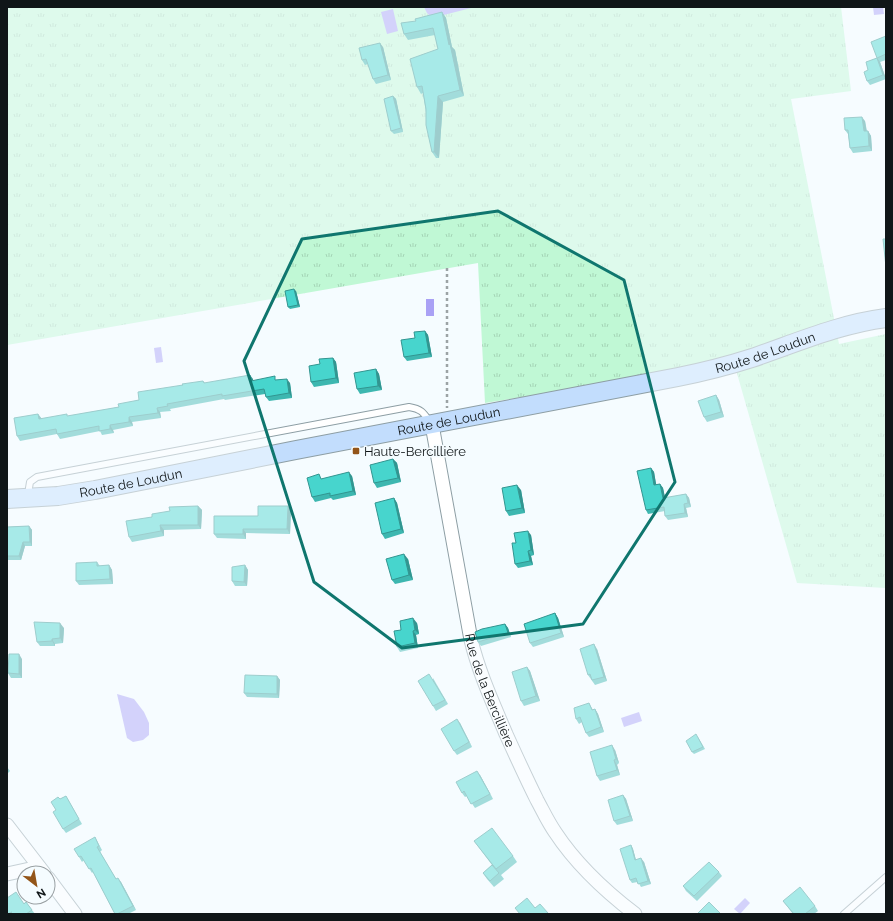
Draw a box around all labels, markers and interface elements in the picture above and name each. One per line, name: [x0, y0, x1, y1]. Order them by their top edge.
street label: Route de Loudun: [713, 329, 817, 376]
street label: Route de Loudun: [396, 404, 501, 438]
place label: Haute-Bercillière: [364, 444, 466, 459]
marker: Haute-Bercillière: [351, 446, 361, 456]
street label: Route de Loudun: [78, 465, 183, 500]
street label: Rue de la Bercillière: [462, 632, 518, 749]
north arrow: [16, 865, 56, 905]
text: N: [34, 885, 48, 901]

